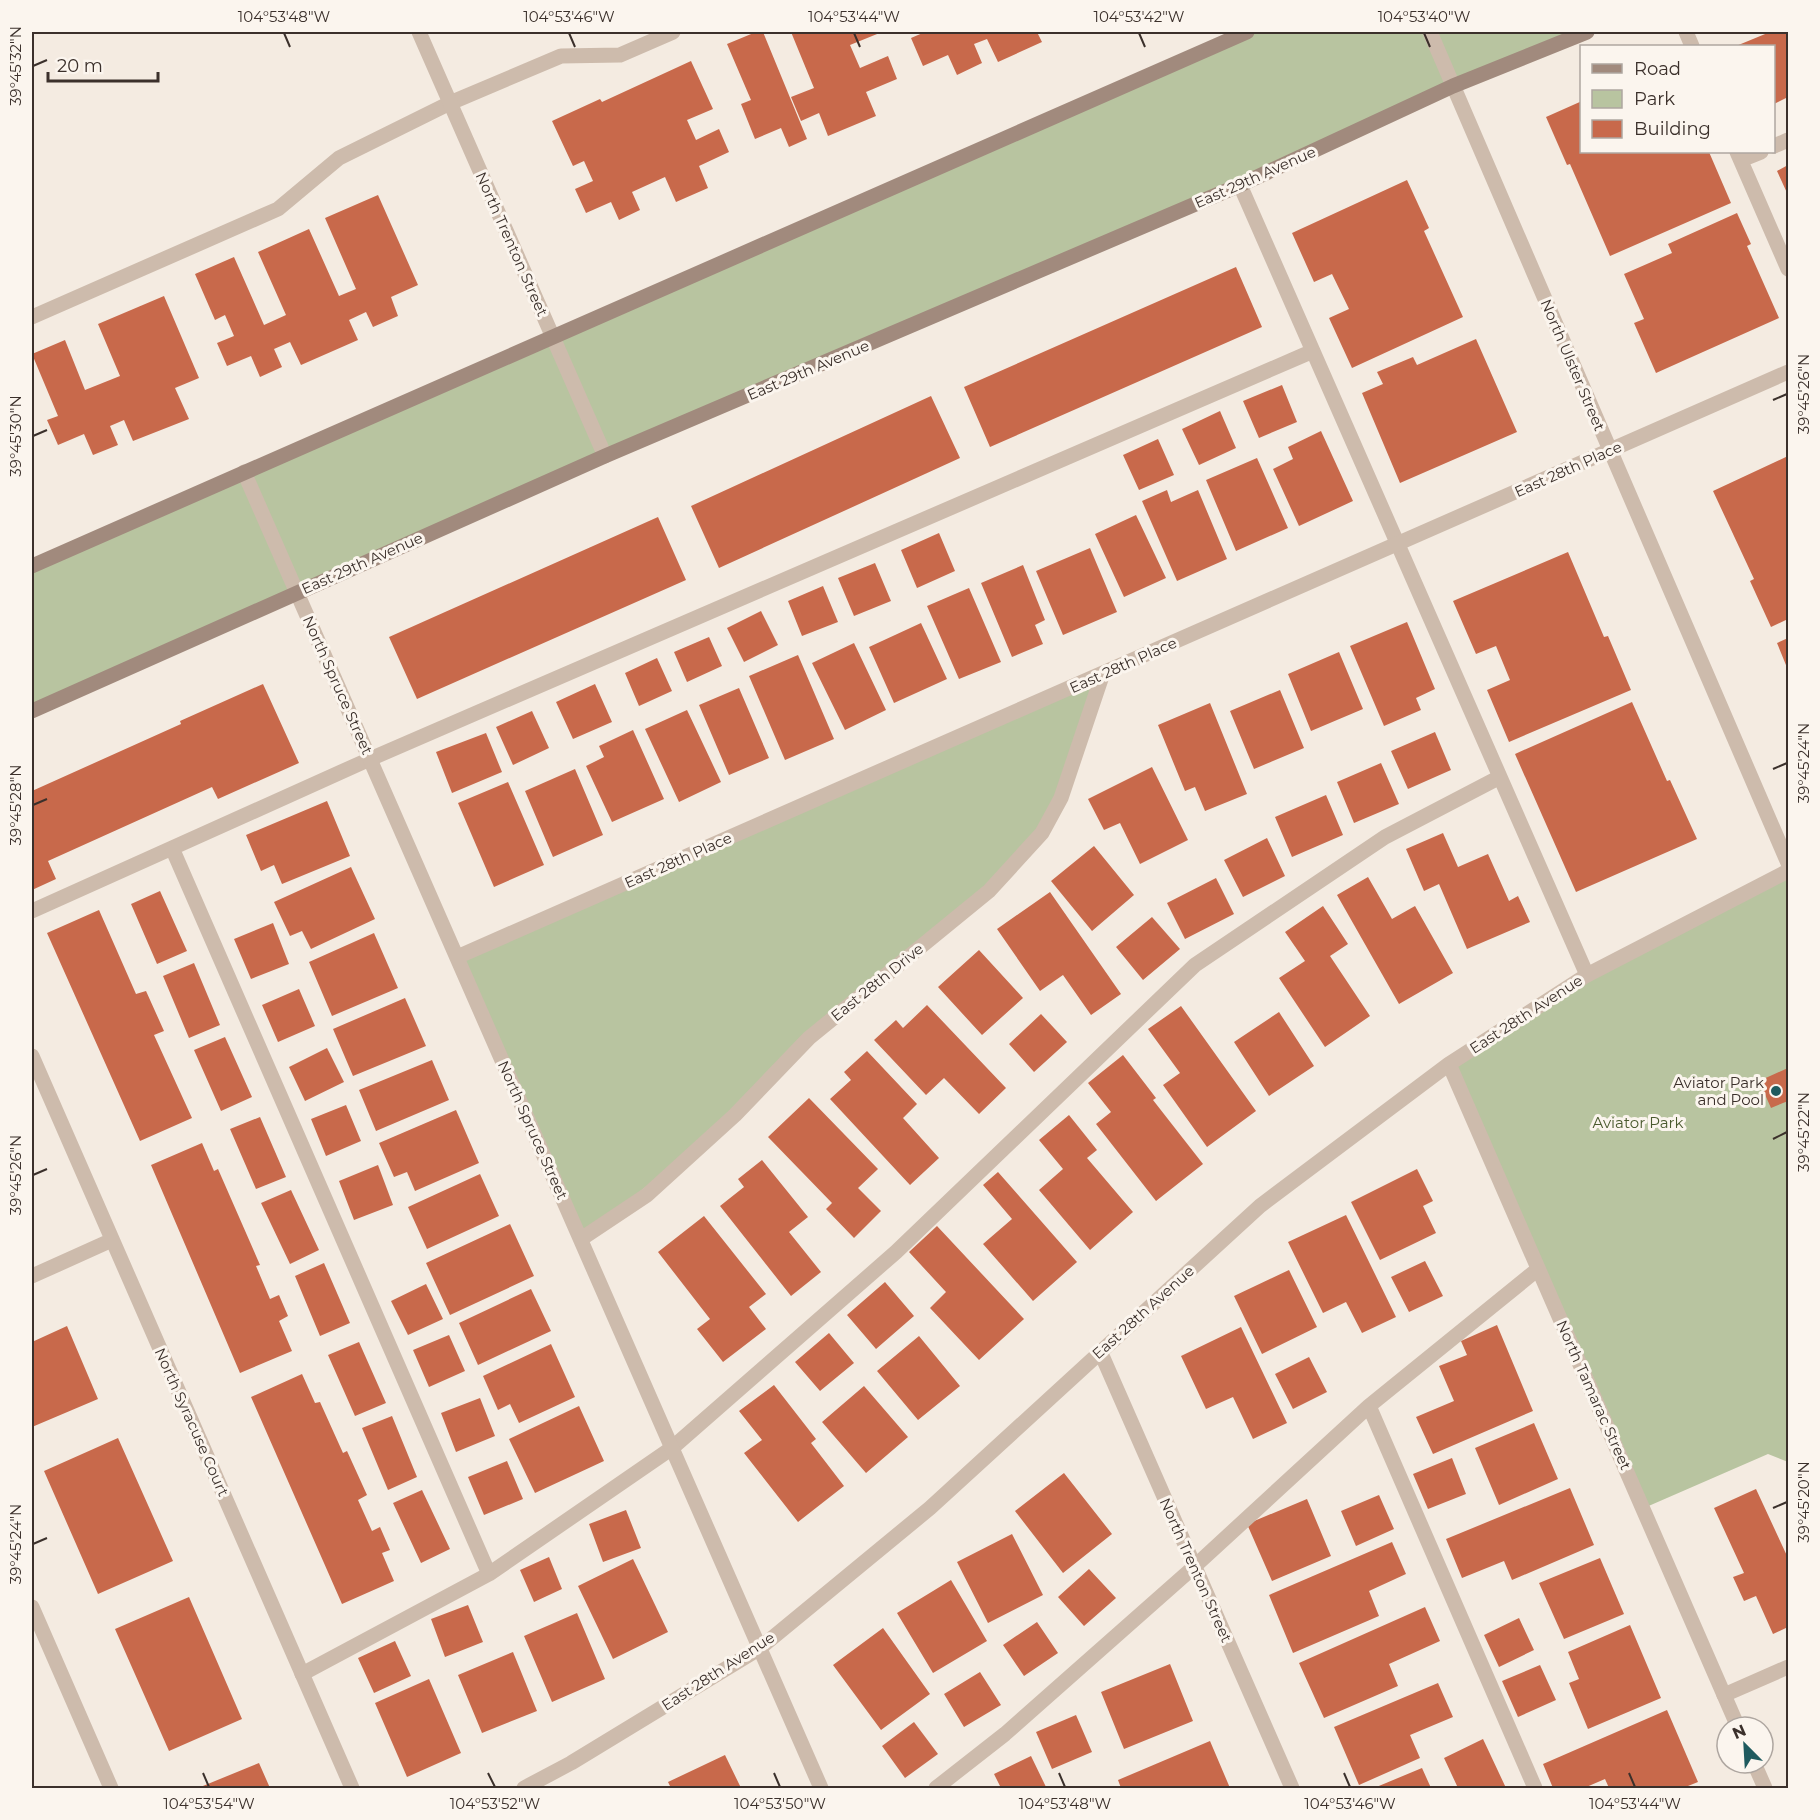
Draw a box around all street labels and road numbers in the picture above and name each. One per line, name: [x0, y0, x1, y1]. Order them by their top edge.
street label: East 29th Avenue: [1191, 142, 1319, 212]
street label: North Trenton Street: [472, 169, 552, 319]
street label: North Ulster Street: [1537, 296, 1609, 434]
street label: East 29th Avenue: [744, 336, 872, 404]
street label: East 28th Place: [1511, 437, 1625, 501]
street label: East 29th Avenue: [298, 528, 426, 598]
street label: North Spruce Street: [299, 613, 377, 757]
street label: East 28th Place: [1066, 633, 1180, 697]
street label: East 28th Place: [621, 828, 735, 892]
street label: East 28th Drive: [827, 939, 927, 1025]
street label: East 28th Avenue: [1466, 970, 1586, 1058]
street label: North Spruce Street: [494, 1058, 572, 1202]
street label: East 28th Avenue: [1088, 1261, 1198, 1363]
street label: North Tamarac Street: [1552, 1317, 1636, 1473]
street label: North Syracuse Court: [151, 1345, 233, 1499]
street label: North Trenton Street: [1156, 1495, 1236, 1645]
street label: East 28th Avenue: [658, 1627, 778, 1715]

